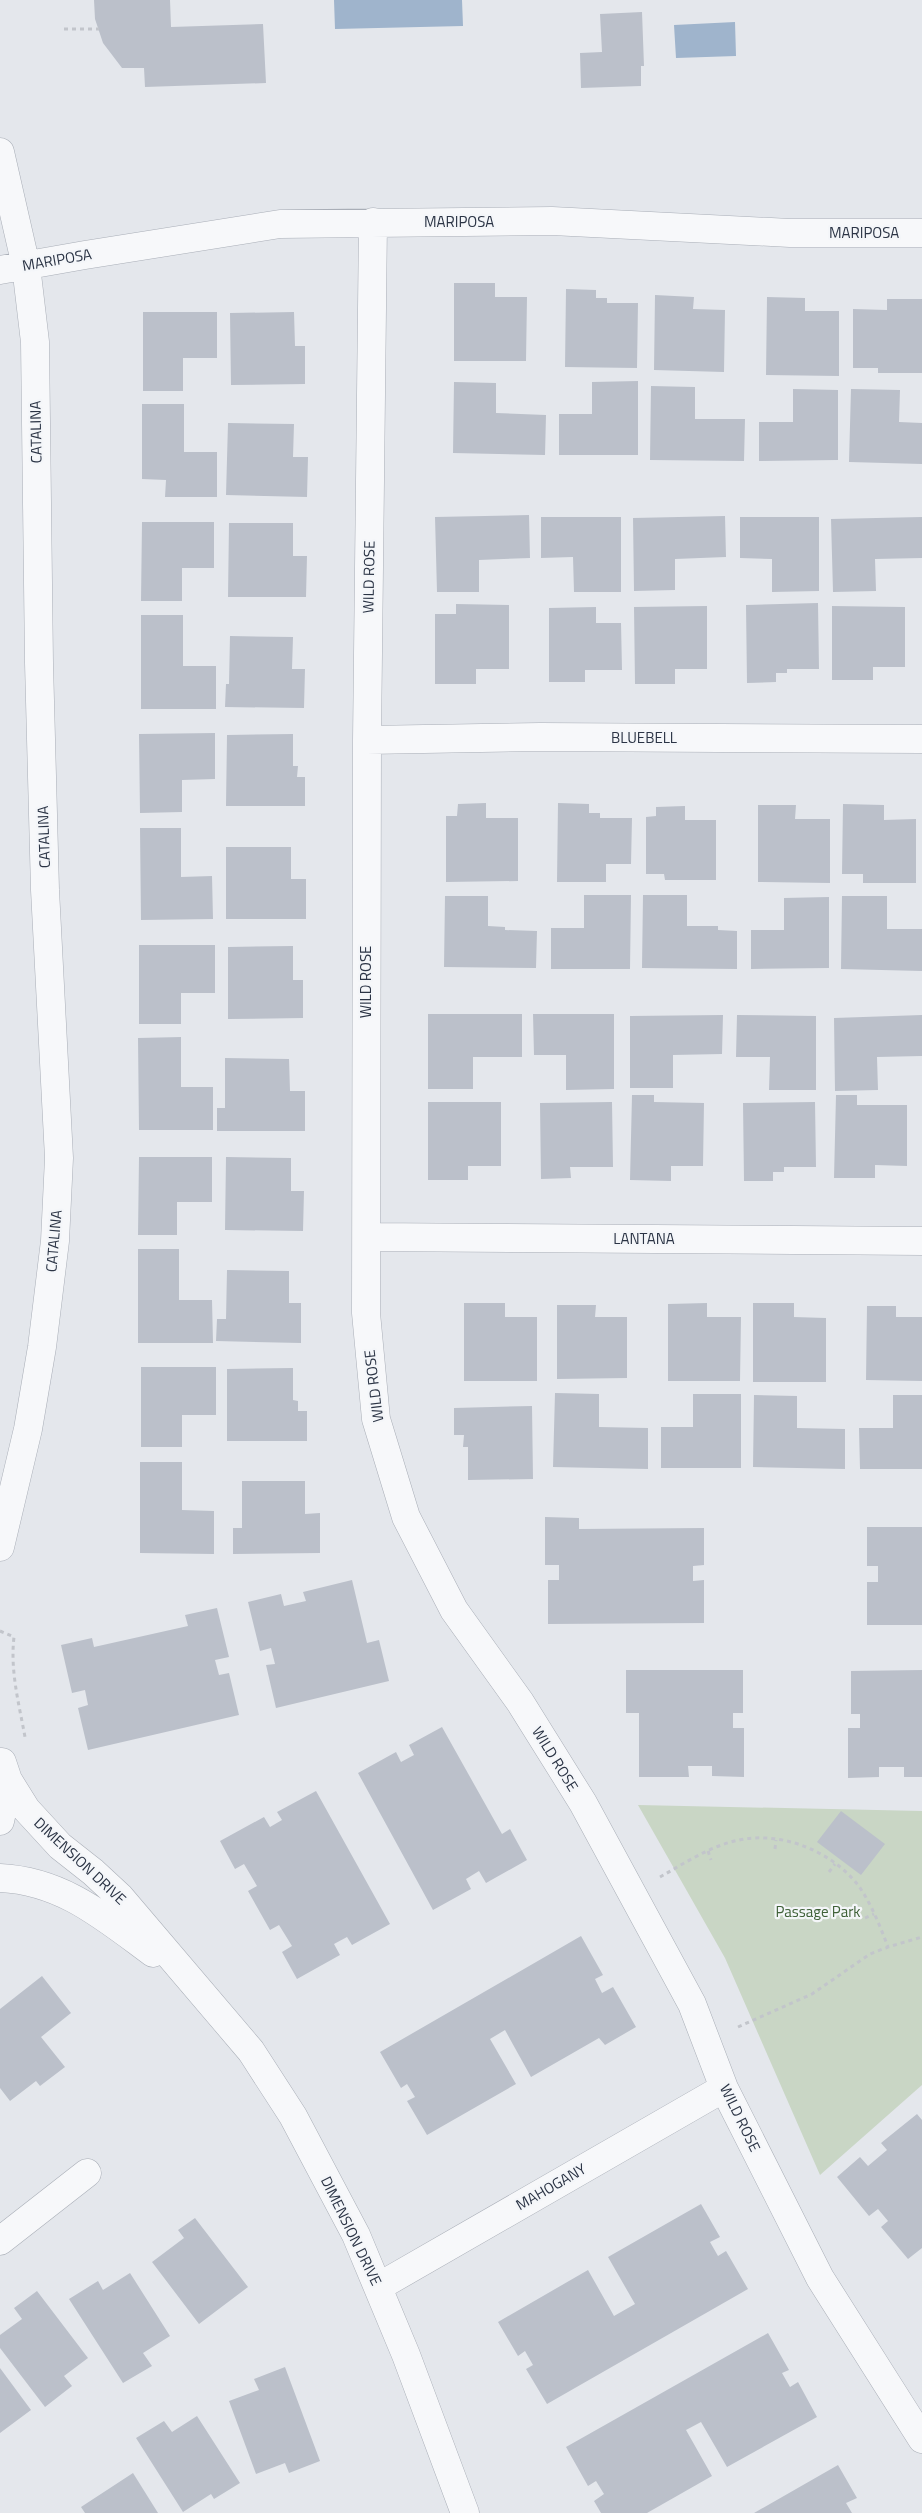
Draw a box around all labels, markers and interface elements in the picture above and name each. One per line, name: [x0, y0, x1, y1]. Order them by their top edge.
street label: MARIPOSA: [424, 210, 494, 233]
street label: MARIPOSA: [829, 221, 899, 244]
street label: MARIPOSA: [20, 242, 94, 277]
street label: CATALINA: [23, 401, 48, 463]
street label: WILD ROSE: [356, 540, 381, 614]
street label: BLUEBELL: [611, 726, 677, 749]
street label: CATALINA: [31, 805, 56, 869]
street label: WILD ROSE: [354, 946, 377, 1018]
street label: CATALINA: [39, 1209, 68, 1273]
street label: LANTANA: [613, 1227, 675, 1250]
street label: WILD ROSE: [358, 1349, 389, 1424]
street label: WILD ROSE: [526, 1722, 584, 1796]
street label: DIMENSION DRIVE: [29, 1812, 132, 1910]
park label: Passage Park: [775, 1900, 861, 1923]
street label: WILD ROSE: [714, 2080, 767, 2156]
street label: MAHOGANY: [511, 2157, 590, 2216]
street label: DIMENSION DRIVE: [315, 2172, 388, 2289]

